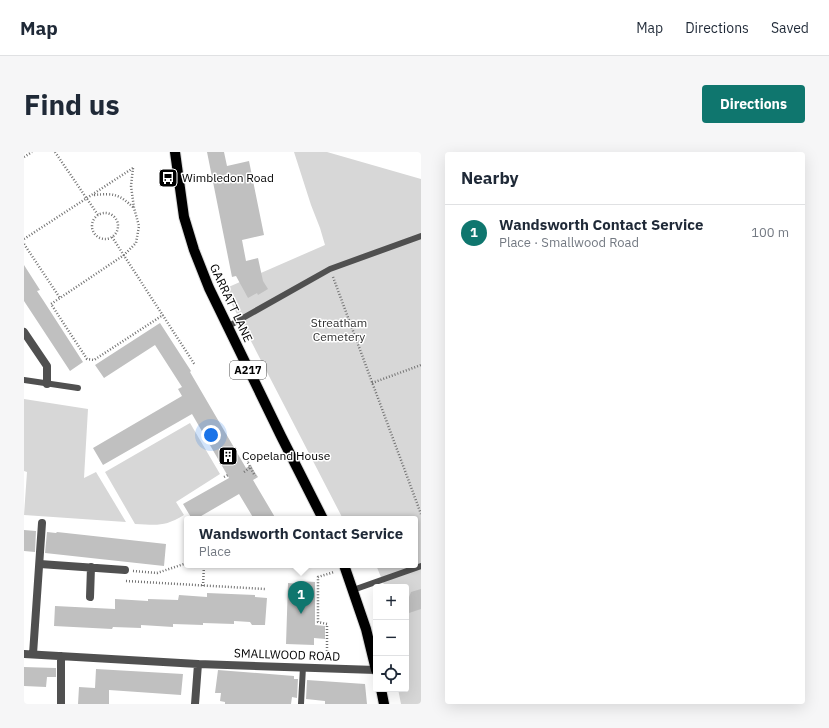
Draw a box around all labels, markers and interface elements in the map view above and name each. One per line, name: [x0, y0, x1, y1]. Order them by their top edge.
text: Map: [20, 16, 58, 40]
text: Map: [636, 19, 663, 37]
text: Directions: [685, 19, 749, 37]
text: Saved: [771, 19, 809, 37]
button: Directions: [702, 85, 805, 123]
text: Find us: [24, 86, 120, 123]
bus stop icon: Wimbledon Road: [157, 167, 179, 189]
text: Nearby: [461, 167, 519, 189]
place label: Wimbledon Road: [182, 170, 274, 185]
text: Wandsworth Contact Service: [499, 215, 703, 234]
text: 1: [470, 224, 478, 241]
text: 100 m: [751, 224, 789, 241]
text: Place · Smallwood Road: [499, 234, 639, 251]
street label: GARRATT LANE: [207, 261, 256, 344]
park label: Streatham Cemetery: [311, 315, 367, 344]
road number: A217: [230, 361, 266, 379]
your location: [201, 425, 221, 445]
building icon: Copeland House: [217, 445, 239, 467]
place label: Copeland House: [242, 448, 331, 463]
popup: [184, 516, 418, 568]
text: Wandsworth Contact Service: [199, 524, 403, 543]
text: Place: [199, 543, 231, 560]
pin: 1: [288, 581, 314, 614]
map controls: [373, 584, 409, 692]
button: +: [373, 584, 409, 620]
button: −: [373, 620, 409, 656]
street label: SMALLWOOD ROAD: [234, 645, 340, 664]
button: locate: [373, 656, 409, 692]

